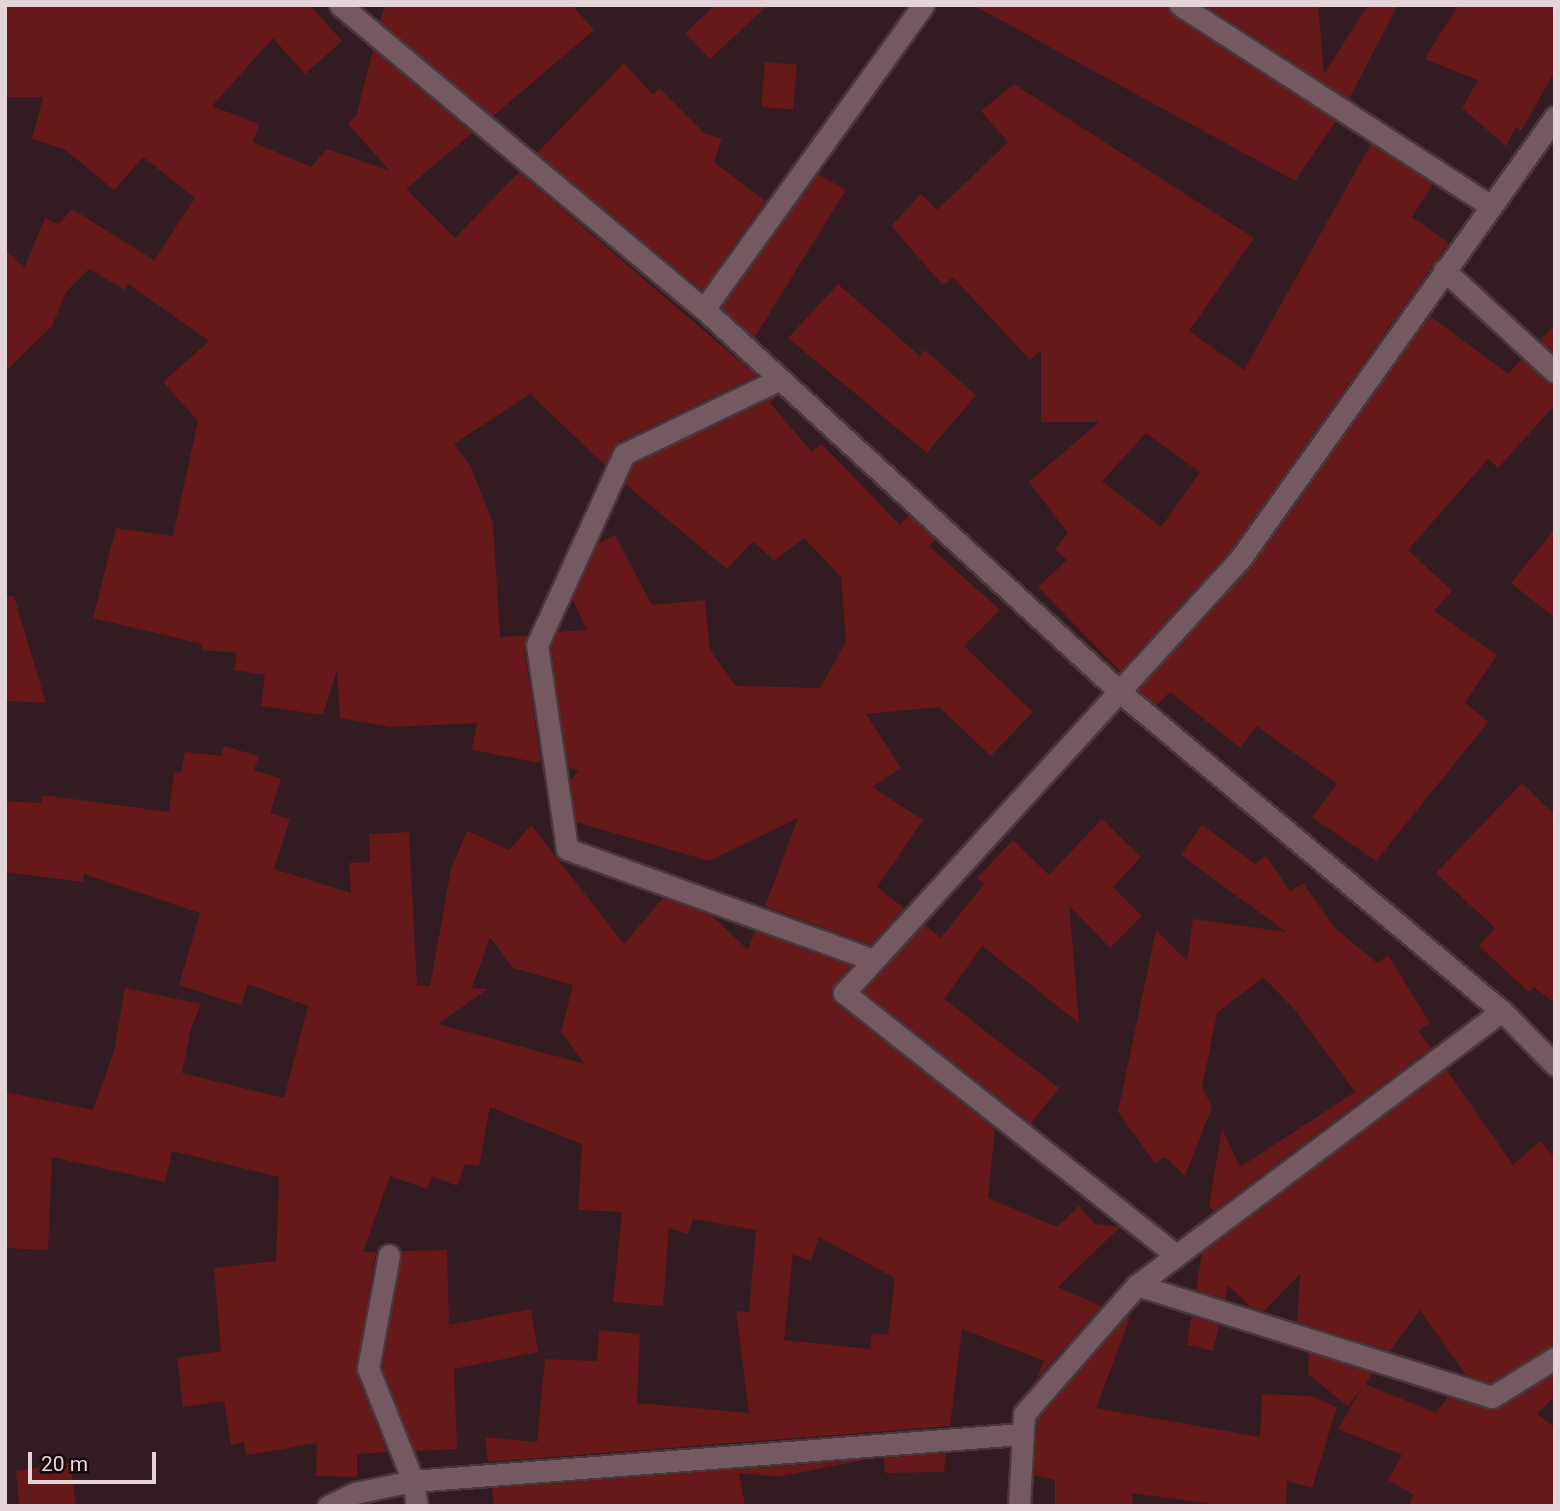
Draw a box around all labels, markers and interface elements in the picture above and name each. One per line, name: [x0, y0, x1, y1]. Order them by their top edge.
scale bar: [32, 1438, 159, 1482]
text: 20 m: [41, 1452, 88, 1476]

